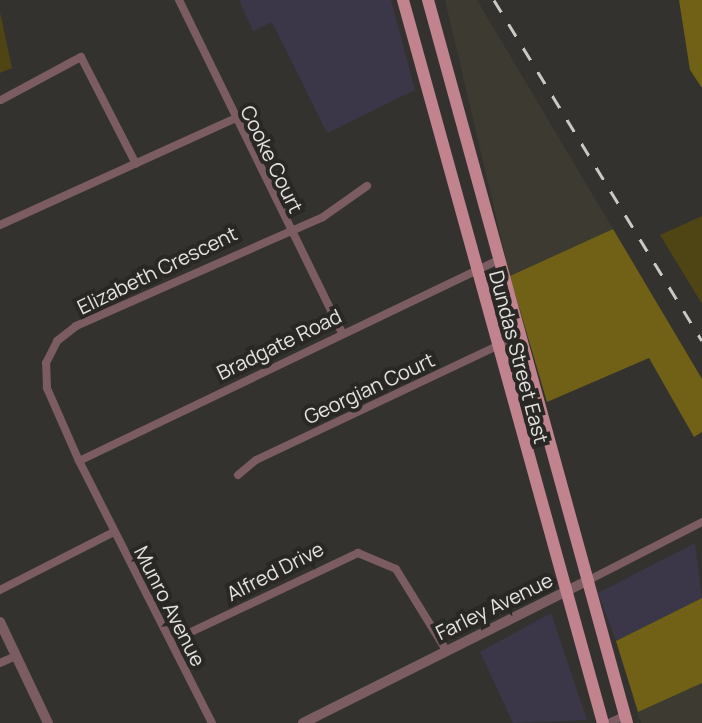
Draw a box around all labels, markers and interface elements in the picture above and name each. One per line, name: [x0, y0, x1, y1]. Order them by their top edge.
street label: Cooke Court: [236, 101, 308, 217]
street label: Elizabeth Crescent: [73, 221, 241, 319]
street label: Dundas Street East: [484, 268, 554, 446]
street label: Bradgate Road: [213, 303, 345, 385]
street label: Georgian Court: [300, 347, 438, 429]
street label: Alfred Drive: [222, 536, 328, 606]
street label: Munro Avenue: [129, 542, 211, 670]
street label: Farley Avenue: [432, 567, 556, 645]

